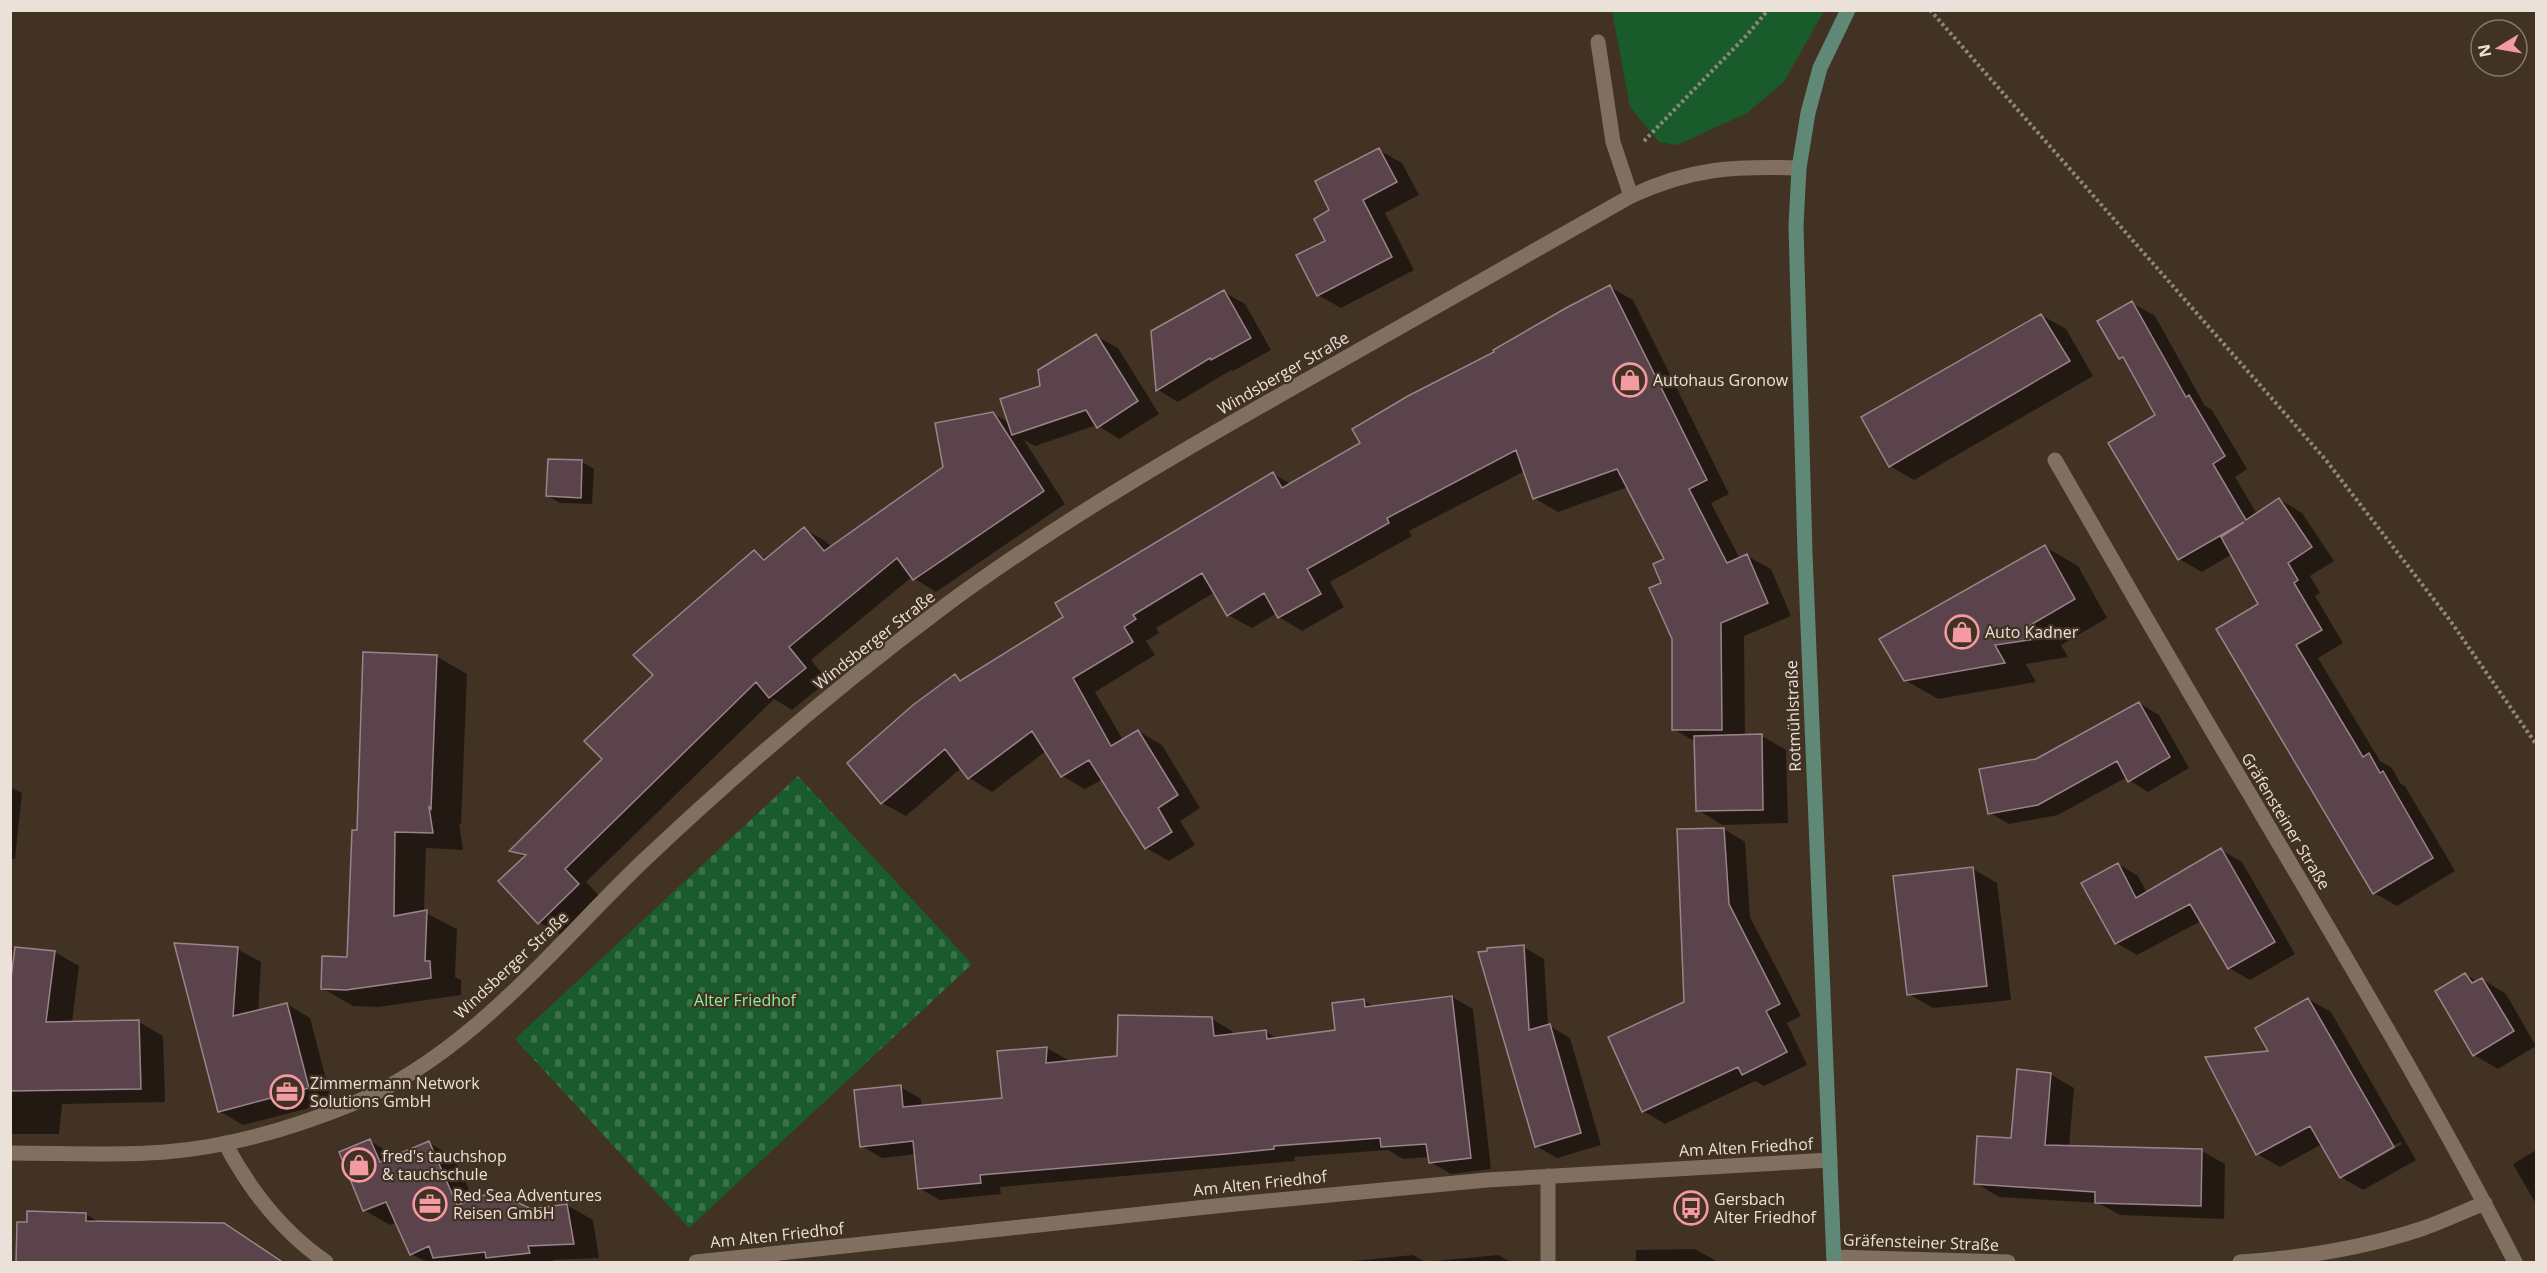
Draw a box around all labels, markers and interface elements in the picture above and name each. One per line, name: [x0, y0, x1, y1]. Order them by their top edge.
north arrow: [2469, 18, 2529, 78]
text: N: [2472, 42, 2496, 59]
street label: Windsberger Straße: [1213, 326, 1353, 420]
shop icon: Autohaus Gronow: [1612, 362, 1648, 398]
place label: Autohaus Gronow: [1653, 369, 1789, 391]
street label: Windsberger Straße: [809, 586, 939, 694]
shop icon: Auto Kadner: [1944, 614, 1980, 650]
place label: Auto Kadner: [1985, 621, 2079, 643]
street label: Rotmühlstraße: [1780, 660, 1806, 772]
street label: Gräfensteiner Straße: [2236, 749, 2336, 894]
street label: Windsberger Straße: [449, 906, 573, 1024]
park label: Alter Friedhof: [694, 989, 798, 1011]
place label: Zimmermann Network Solutions GmbH: [310, 1072, 480, 1112]
office icon: Zimmermann Network Solutions GmbH: [269, 1074, 305, 1110]
street label: Am Alten Friedhof: [1678, 1132, 1815, 1162]
place label: fred's tauchshop & tauchschule: [382, 1145, 507, 1185]
shop icon: fred's tauchshop & tauchschule: [341, 1147, 377, 1183]
street label: Am Alten Friedhof: [1192, 1165, 1330, 1201]
place label: Red Sea Adventures Reisen GmbH: [453, 1184, 602, 1224]
office icon: Red Sea Adventures Reisen GmbH: [412, 1186, 448, 1222]
place label: Gersbach Alter Friedhof: [1714, 1188, 1818, 1228]
bus stop icon: Gersbach Alter Friedhof: [1673, 1190, 1709, 1226]
street label: Am Alten Friedhof: [709, 1217, 847, 1253]
street label: Gräfensteiner Straße: [1843, 1228, 1999, 1256]

